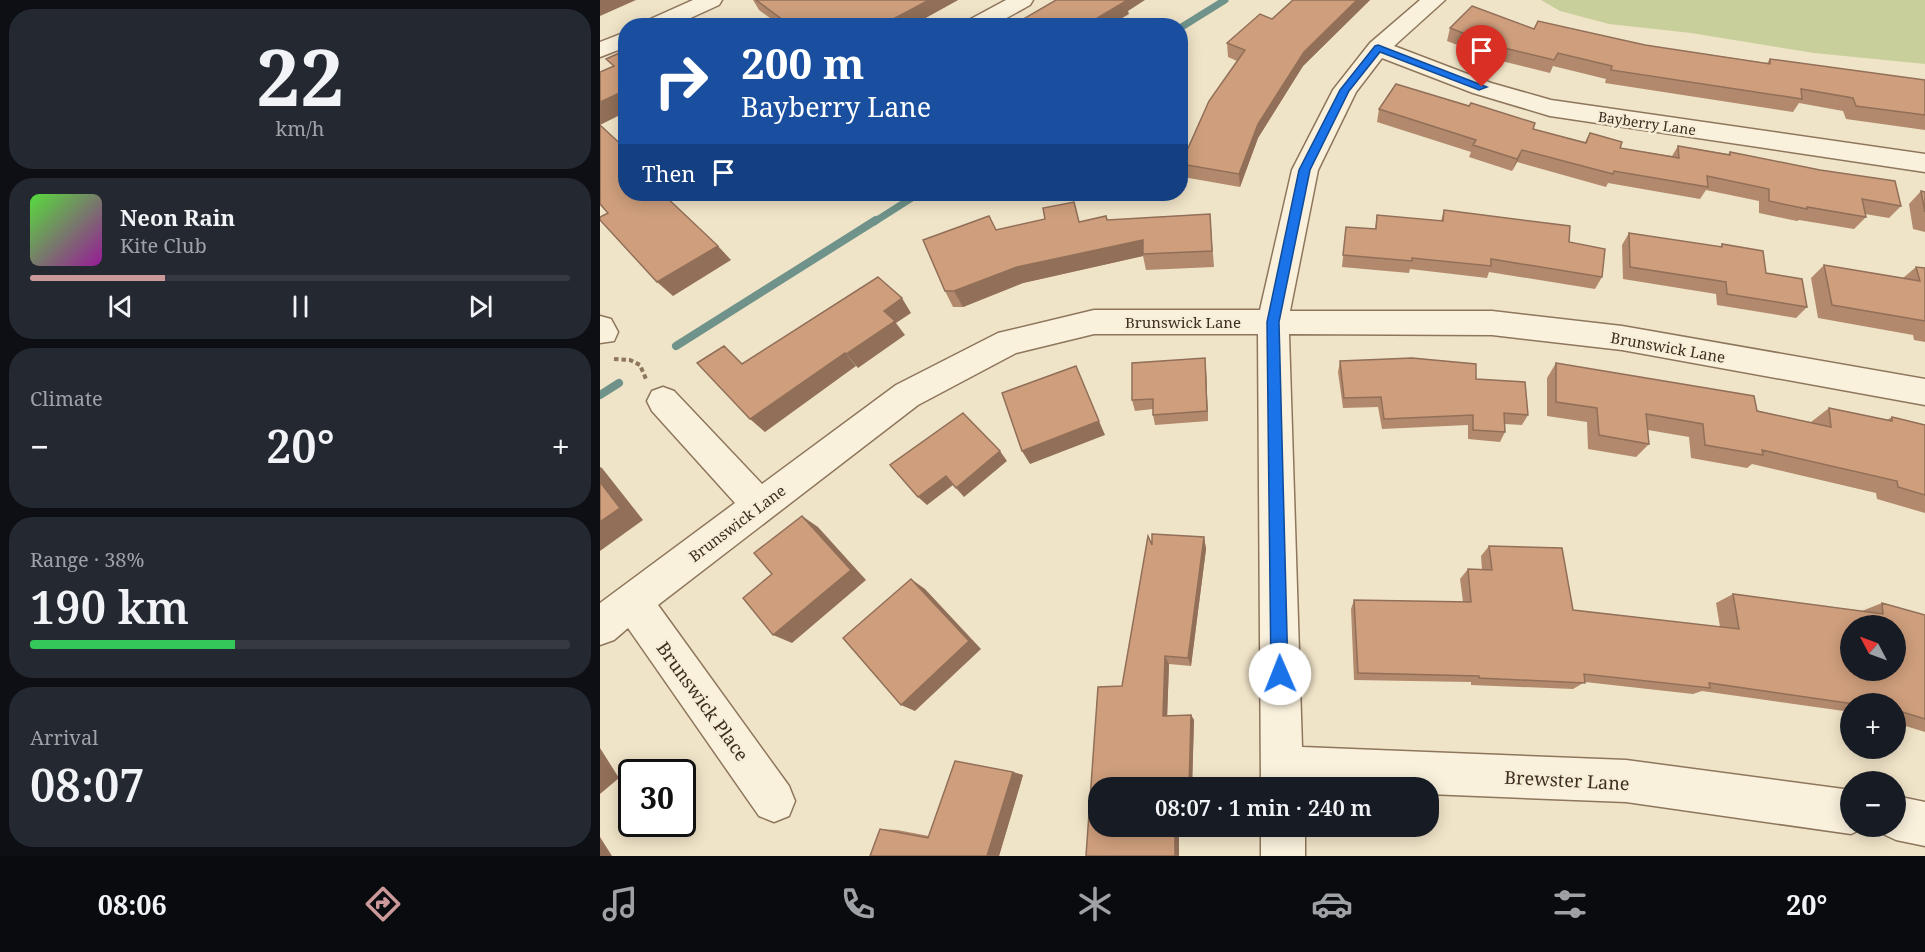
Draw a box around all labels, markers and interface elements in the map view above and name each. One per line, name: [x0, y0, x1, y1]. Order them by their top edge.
text: 22: [256, 23, 344, 129]
pin: [1456, 25, 1507, 87]
text: 200 m: [741, 34, 865, 91]
icon: arrive: [1465, 34, 1498, 67]
icon: right: [642, 42, 720, 120]
text: Bayberry Lane: [741, 88, 931, 125]
street label: Bayberry Lane: [1597, 107, 1697, 139]
text: km/h: [275, 115, 325, 142]
icon: arrive: [707, 156, 740, 189]
text: Then: [642, 158, 695, 188]
text: Neon Rain: [120, 202, 235, 232]
text: Kite Club: [120, 232, 207, 259]
icon: previous: [104, 290, 137, 323]
icon: pause: [284, 290, 317, 323]
icon: next: [464, 290, 497, 323]
street label: Brunswick Lane: [1125, 312, 1241, 332]
street label: Brunswick Lane: [1609, 327, 1727, 367]
text: Climate: [30, 385, 103, 412]
text: 20°: [266, 415, 335, 476]
text: −: [30, 424, 49, 469]
text: +: [552, 424, 570, 469]
street label: Brunswick Lane: [685, 480, 789, 566]
text: Range · 38%: [30, 546, 144, 573]
text: 190 km: [30, 576, 189, 637]
north arrow: [1840, 615, 1906, 681]
map controls: [1840, 615, 1906, 837]
street label: Brunswick Place: [652, 637, 754, 765]
position arrow: [1248, 642, 1312, 706]
button: +: [1840, 693, 1906, 759]
text: Arrival: [30, 724, 98, 751]
text: 08:07: [30, 754, 145, 815]
speed limit sign: 30: [618, 759, 696, 837]
street label: Brewster Lane: [1504, 765, 1630, 795]
button: −: [1840, 771, 1906, 837]
text: 08:07 · 1 min · 240 m: [1155, 792, 1372, 822]
icon: directions: [362, 883, 404, 925]
icon: music: [599, 883, 641, 925]
icon: phone: [837, 883, 879, 925]
icon: climate: [1074, 883, 1116, 925]
icon: car: [1311, 883, 1353, 925]
icon: filters: [1549, 883, 1591, 925]
text: 08:06: [98, 886, 167, 923]
text: 20°: [1786, 886, 1827, 923]

